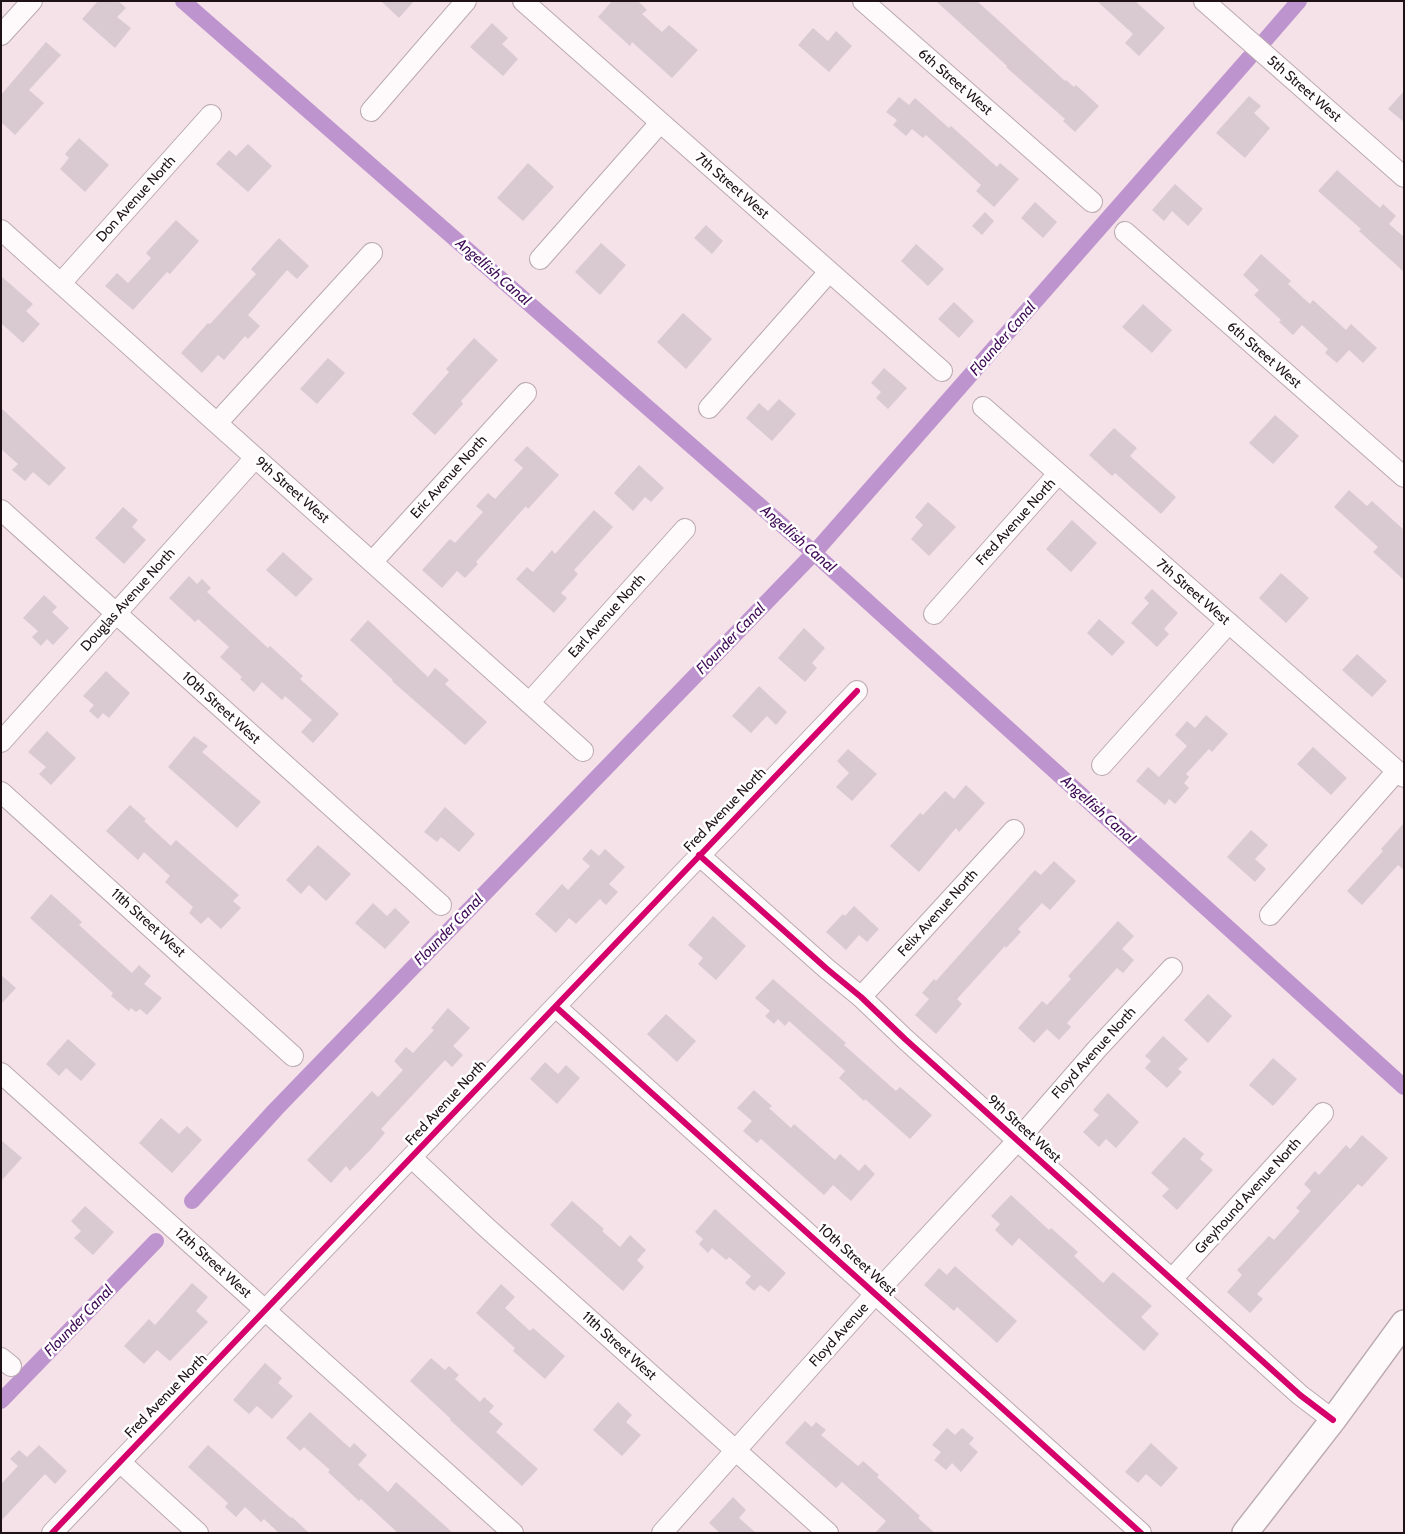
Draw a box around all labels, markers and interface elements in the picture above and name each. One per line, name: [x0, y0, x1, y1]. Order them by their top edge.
street label: 6th Street West: [914, 45, 996, 119]
street label: 5th Street West: [1264, 52, 1344, 126]
street label: 7th Street West: [692, 149, 772, 223]
street label: Don Avenue North: [93, 152, 179, 246]
water label: Angelfish Canal: [452, 235, 534, 309]
water label: Flounder Canal: [966, 298, 1040, 380]
street label: 6th Street West: [1223, 318, 1305, 392]
street label: Eric Avenue North: [407, 432, 491, 522]
street label: 9th Street West: [251, 453, 333, 527]
street label: Fred Avenue North: [973, 475, 1059, 569]
water label: Angelfish Canal: [757, 502, 839, 576]
street label: Douglas Avenue North: [77, 545, 179, 655]
street label: 7th Street West: [1153, 555, 1233, 629]
street label: Earl Avenue North: [565, 571, 649, 661]
water label: Flounder Canal: [693, 600, 769, 678]
street label: 10th Street West: [178, 669, 264, 747]
street label: Fred Avenue North: [681, 764, 769, 856]
water label: Angelfish Canal: [1057, 772, 1139, 848]
street label: Felix Avenue North: [894, 866, 982, 960]
street label: 11th Street West: [107, 885, 189, 961]
water label: Flounder Canal: [411, 891, 487, 969]
street label: Floyd Avenue North: [1048, 1004, 1140, 1102]
street label: Fred Avenue North: [402, 1057, 490, 1149]
street label: 9th Street West: [984, 1092, 1064, 1166]
street label: Greyhound Avenue North: [1191, 1134, 1305, 1258]
street label: 10th Street West: [814, 1221, 900, 1299]
street label: 12th Street West: [171, 1224, 255, 1302]
water label: Flounder Canal: [41, 1282, 117, 1360]
street label: Floyd Avenue: [806, 1300, 872, 1370]
street label: 11th Street West: [578, 1308, 660, 1384]
street label: Fred Avenue North: [122, 1350, 210, 1442]

